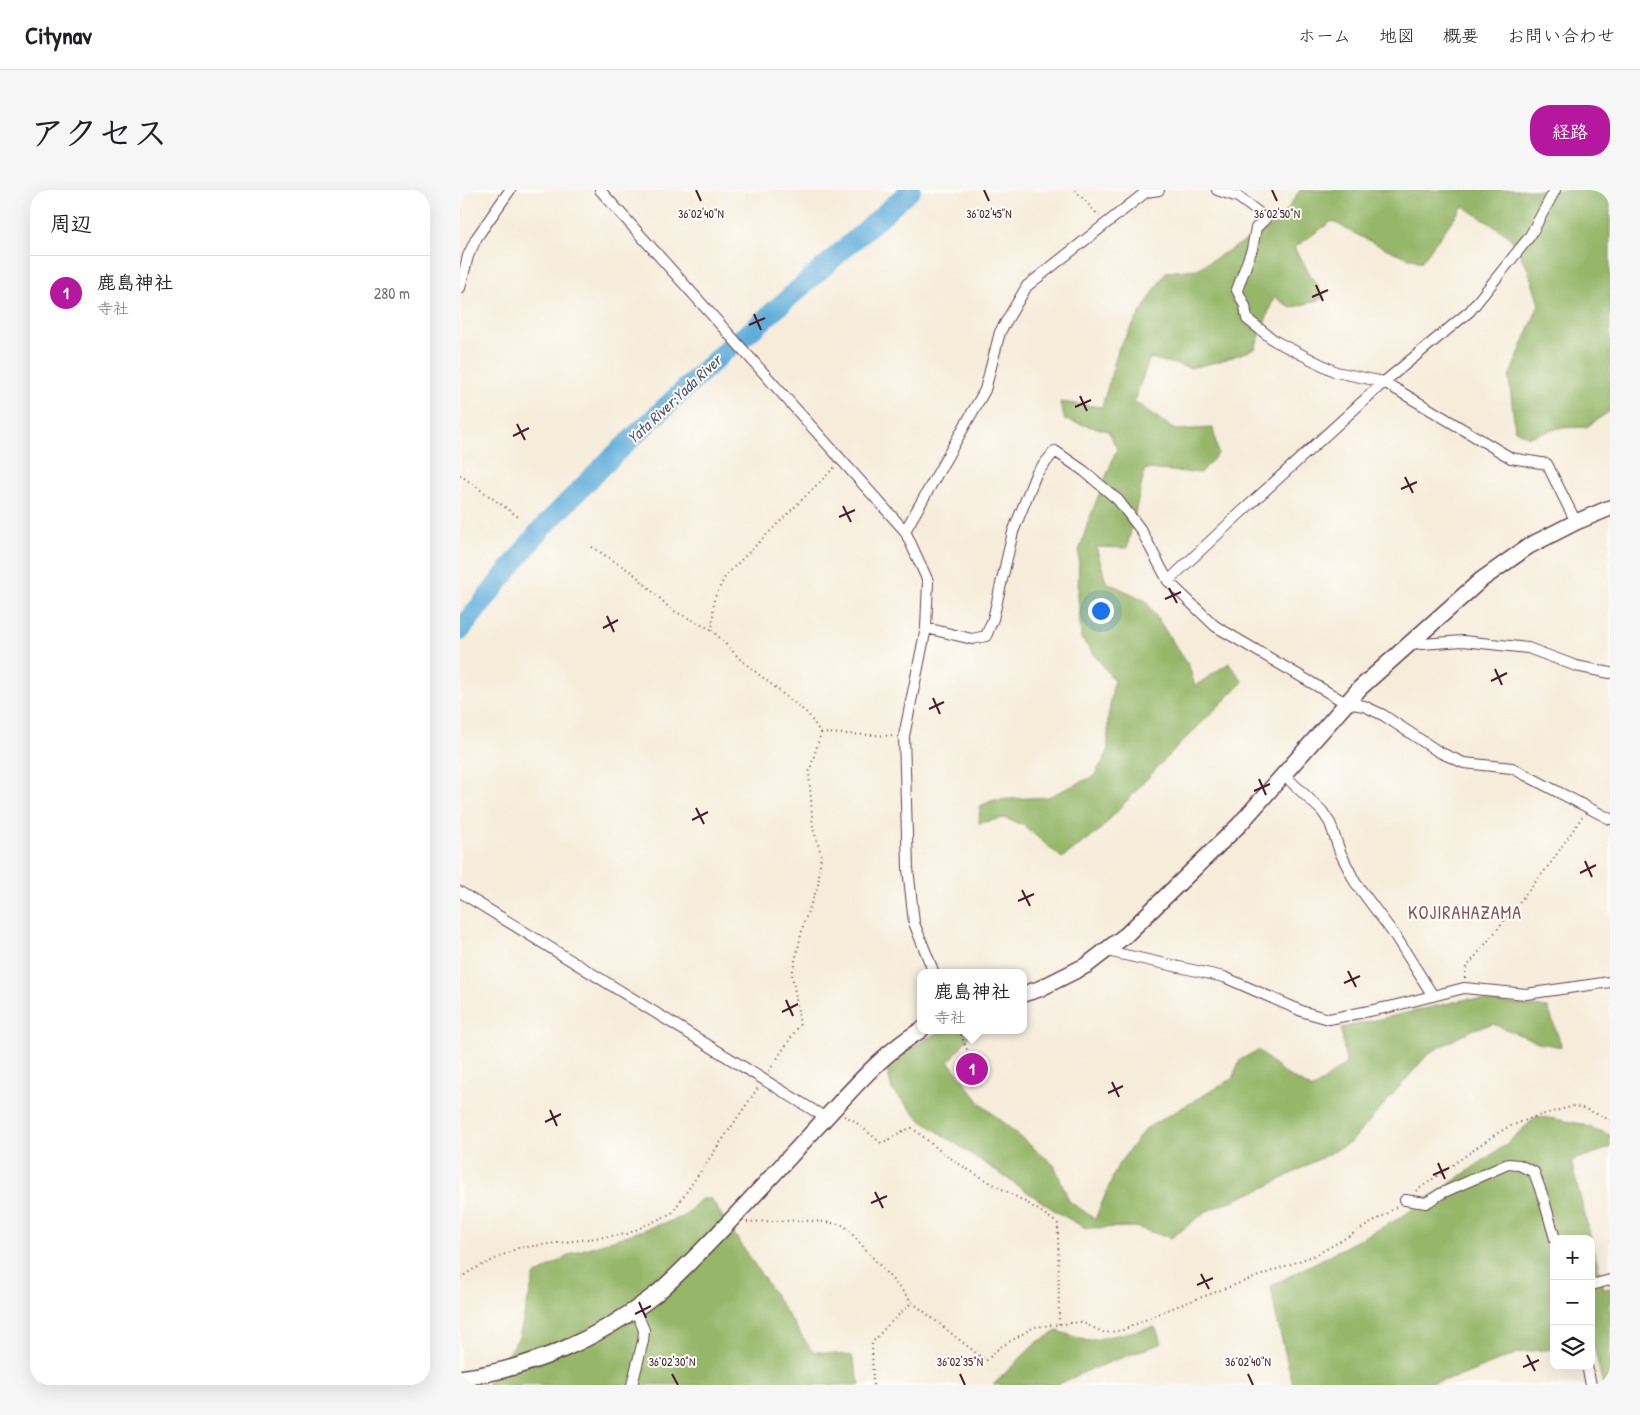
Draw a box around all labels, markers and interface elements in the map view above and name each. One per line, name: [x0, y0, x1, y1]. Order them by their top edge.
text: Citynav: [25, 19, 92, 51]
text: ホーム: [1298, 23, 1351, 48]
text: 地図: [1379, 23, 1415, 48]
text: 概要: [1443, 23, 1479, 48]
text: お問い合わせ: [1507, 23, 1615, 48]
button: 経路: [1530, 105, 1610, 156]
text: アクセス: [30, 109, 168, 156]
text: 36°02'40"N: [678, 205, 724, 222]
text: 36°02'45"N: [966, 205, 1012, 222]
text: 36°02'50"N: [1254, 205, 1300, 222]
text: 周辺: [50, 209, 92, 238]
text: 鹿島神社: [97, 269, 173, 295]
text: 1: [63, 282, 69, 304]
text: 280 m: [374, 282, 410, 304]
text: 寺社: [97, 297, 129, 319]
water label: Yata River;Yada River: [622, 348, 727, 449]
your location: [1088, 598, 1114, 624]
district label: KOJIRAHAZAMA: [1408, 900, 1522, 925]
popup: [917, 969, 1027, 1034]
text: 鹿島神社: [934, 978, 1010, 1004]
text: 寺社: [934, 1006, 966, 1028]
pin: 1: [956, 1050, 988, 1088]
map controls: [1550, 1235, 1595, 1370]
button: +: [1550, 1235, 1595, 1280]
button: −: [1550, 1280, 1595, 1325]
button: layers: [1550, 1325, 1595, 1370]
text: 36°02'30"N: [649, 1353, 695, 1370]
text: 36°02'35"N: [937, 1353, 983, 1370]
text: 36°02'40"N: [1225, 1353, 1271, 1370]

